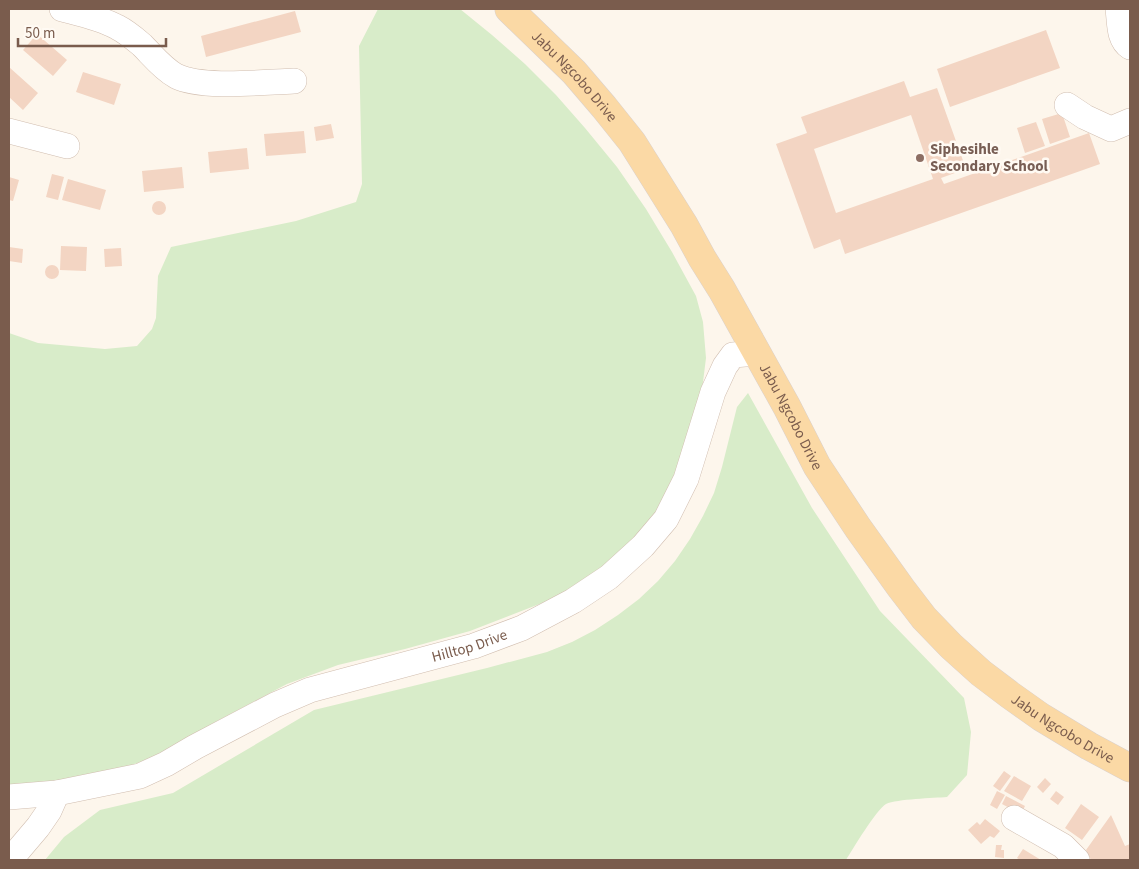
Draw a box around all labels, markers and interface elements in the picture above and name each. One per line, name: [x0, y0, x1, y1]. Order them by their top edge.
scale bar: [18, 15, 165, 47]
text: 50 m: [25, 23, 55, 44]
street label: Jabu Ngcobo Drive: [526, 26, 622, 127]
place label: Siphesihle Secondary School: [930, 139, 1049, 177]
marker: Siphesihle Secondary School: [914, 152, 926, 164]
street label: Jabu Ngcobo Drive: [754, 360, 827, 474]
street label: Hilltop Drive: [429, 624, 510, 668]
street label: Jabu Ngcobo Drive: [1007, 689, 1118, 769]

